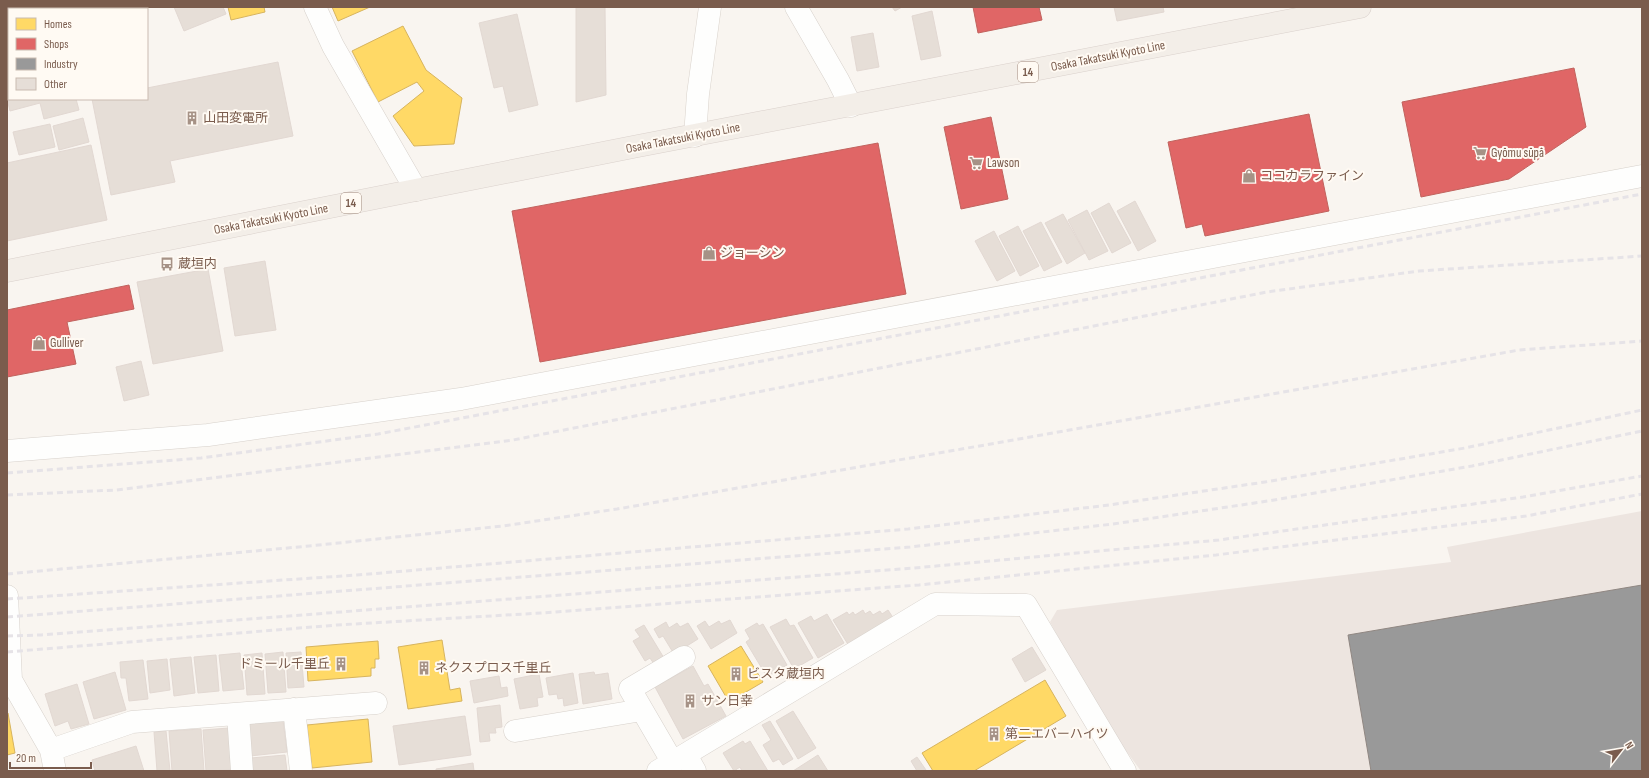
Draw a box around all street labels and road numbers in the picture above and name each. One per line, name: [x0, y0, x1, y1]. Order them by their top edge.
street label: Osaka Takatsuki Kyoto Line: [1049, 37, 1167, 75]
road number: 14: [1018, 62, 1038, 82]
street label: Osaka Takatsuki Kyoto Line: [624, 119, 742, 157]
road number: 14: [341, 193, 361, 213]
street label: Osaka Takatsuki Kyoto Line: [212, 200, 330, 238]

